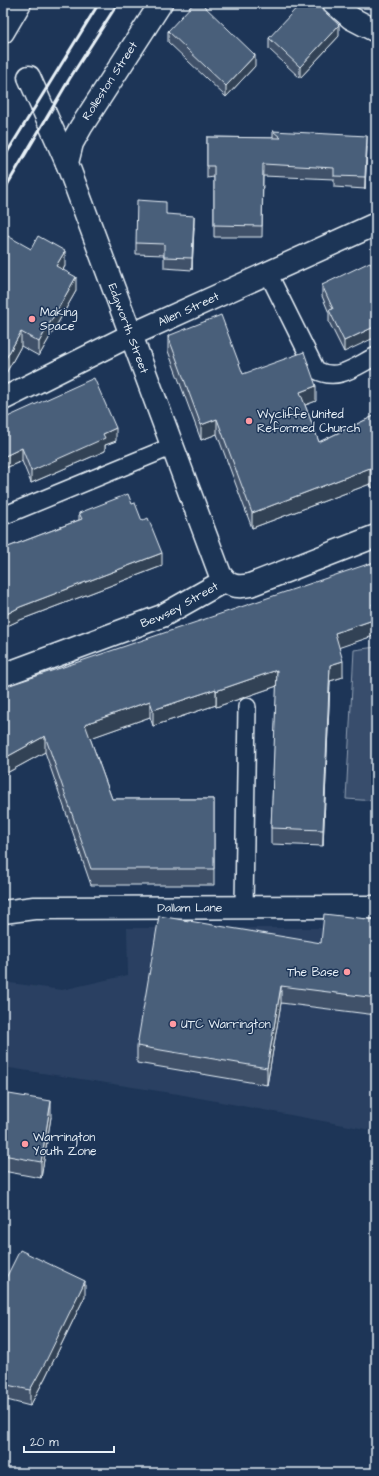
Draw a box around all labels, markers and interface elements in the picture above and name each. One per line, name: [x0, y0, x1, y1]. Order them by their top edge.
street label: Rolleston Street: [78, 38, 142, 124]
street label: Edgworth Street: [104, 281, 153, 376]
street label: Allen Street: [155, 288, 222, 330]
place label: Making Space: [40, 304, 77, 335]
marker: Making Space: [27, 314, 37, 324]
place label: Wycliffe United Reformed Church: [257, 406, 360, 437]
marker: Wycliffe United Reformed Church: [244, 416, 254, 426]
street label: Bewsey Street: [138, 577, 221, 632]
street label: Dallam Lane: [157, 899, 223, 916]
place label: The Base: [287, 964, 340, 981]
marker: The Base: [342, 967, 352, 977]
place label: UTC Warrington: [181, 1016, 271, 1034]
marker: UTC Warrington: [168, 1019, 178, 1029]
place label: Warrington Youth Zone: [33, 1129, 97, 1160]
marker: Warrington Youth Zone: [20, 1139, 30, 1149]
scale bar: [24, 1428, 114, 1454]
text: 20 m: [30, 1434, 59, 1451]

